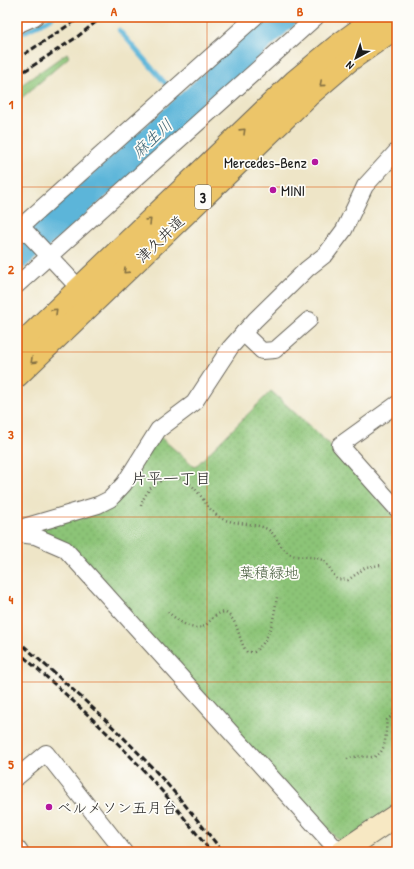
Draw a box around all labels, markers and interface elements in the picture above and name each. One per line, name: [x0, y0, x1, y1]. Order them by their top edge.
text: A: [111, 2, 118, 20]
text: B: [297, 2, 304, 20]
north arrow: [336, 38, 376, 78]
text: N: [343, 58, 356, 73]
one-way arrow: [319, 80, 326, 87]
text: 1: [9, 95, 14, 113]
water label: 麻生川: [127, 114, 177, 162]
one-way arrow: [238, 128, 246, 136]
place label: Mercedes-Benz: [224, 152, 308, 173]
marker: Mercedes-Benz: [310, 157, 320, 167]
place label: MINI: [281, 180, 305, 201]
road number: 3: [195, 185, 211, 209]
marker: MINI: [268, 185, 278, 195]
street label: 津久井道: [131, 211, 189, 267]
one-way arrow: [144, 218, 152, 226]
text: 2: [8, 260, 15, 278]
one-way arrow: [123, 266, 131, 274]
one-way arrow: [50, 308, 58, 316]
one-way arrow: [30, 356, 38, 364]
text: 3: [8, 425, 14, 443]
district label: 片平一丁目: [131, 467, 211, 489]
park label: 葉積緑地: [239, 562, 299, 583]
text: 4: [9, 590, 14, 608]
text: 5: [8, 755, 14, 773]
place label: ベルメソン五月台: [57, 797, 177, 818]
marker: ベルメソン五月台: [44, 802, 54, 812]

